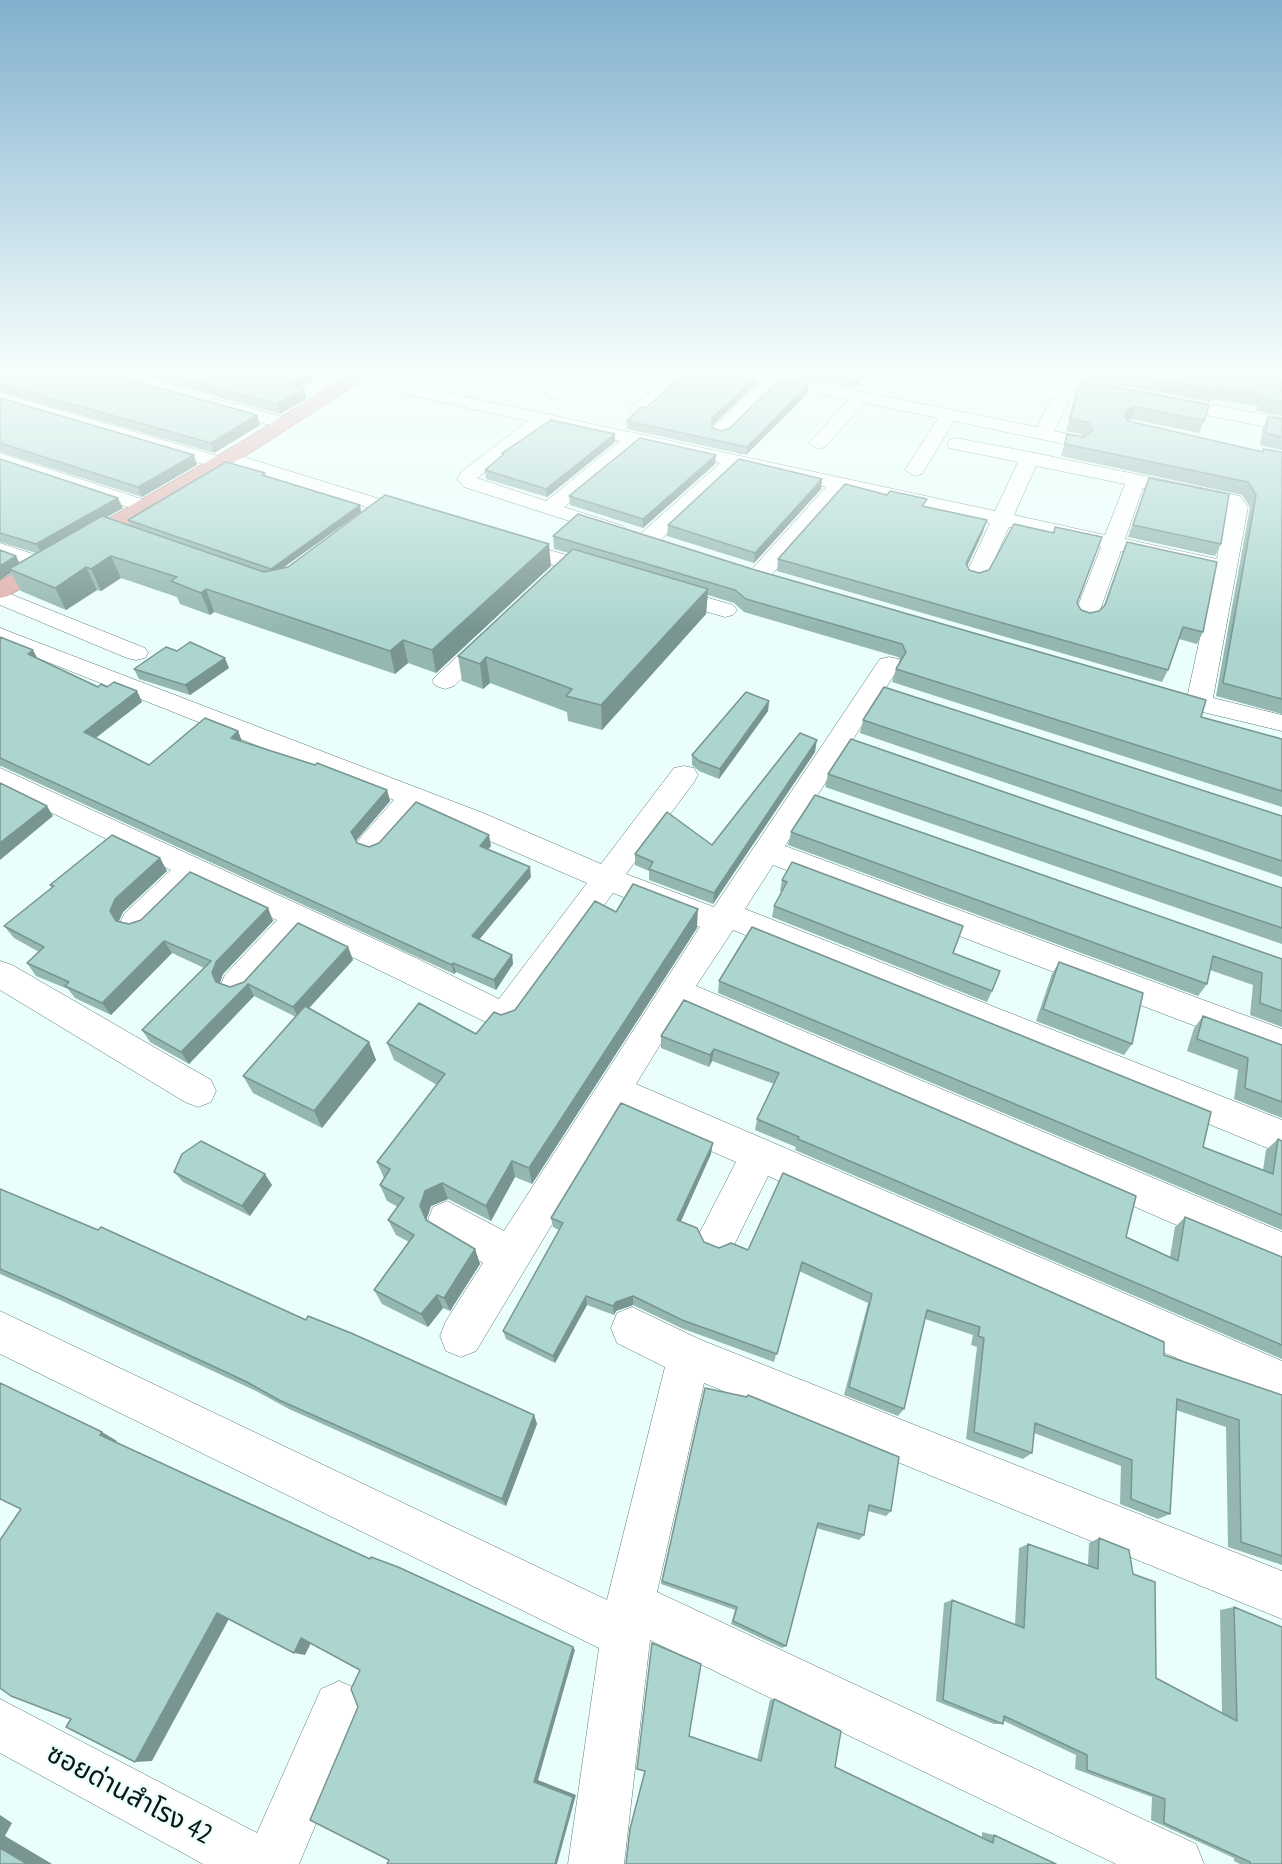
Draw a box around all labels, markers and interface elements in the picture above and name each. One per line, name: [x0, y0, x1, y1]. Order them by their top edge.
street label: ซอยด่านสำโรง 42: [41, 1738, 217, 1852]

